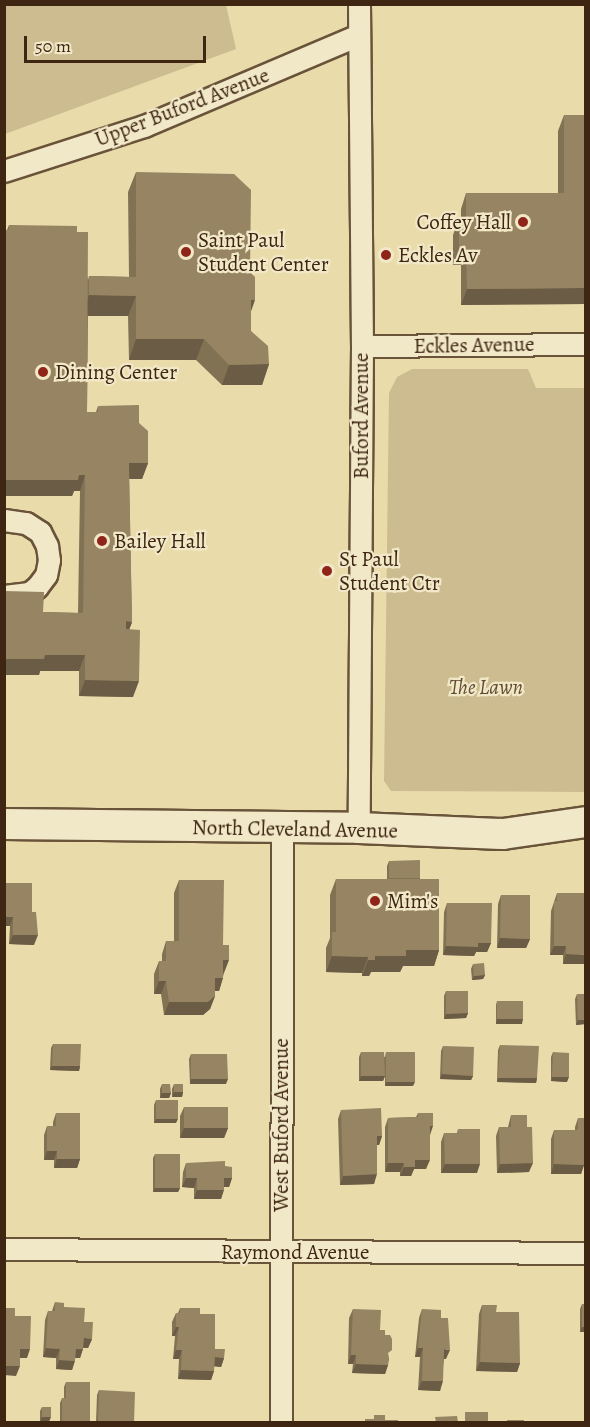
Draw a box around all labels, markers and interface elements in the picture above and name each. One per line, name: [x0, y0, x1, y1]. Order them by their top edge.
scale bar: [27, 24, 208, 62]
text: 50 m: [35, 34, 71, 58]
street label: Upper Buford Avenue: [91, 62, 273, 152]
place label: Coffey Hall: [417, 209, 511, 235]
marker: Coffey Hall: [516, 215, 530, 229]
place label: Saint Paul Student Center: [198, 227, 329, 277]
place label: Eckles Av: [398, 242, 478, 268]
marker: Saint Paul Student Center: [179, 245, 193, 259]
marker: Eckles Av: [379, 248, 393, 262]
street label: Eckles Avenue: [413, 331, 535, 359]
street label: Buford Avenue: [348, 353, 374, 479]
place label: Dining Center: [55, 359, 177, 385]
marker: Dining Center: [36, 365, 50, 379]
place label: Bailey Hall: [114, 528, 206, 554]
marker: Bailey Hall: [95, 534, 109, 548]
place label: St Paul Student Ctr: [339, 546, 440, 596]
marker: St Paul Student Ctr: [320, 564, 334, 578]
park label: The Lawn: [449, 674, 523, 700]
street label: North Cleveland Avenue: [192, 815, 398, 843]
place label: Mim's: [387, 888, 438, 914]
marker: Mim's: [368, 894, 382, 908]
street label: West Buford Avenue: [268, 1038, 294, 1212]
street label: Raymond Avenue: [221, 1239, 369, 1265]

